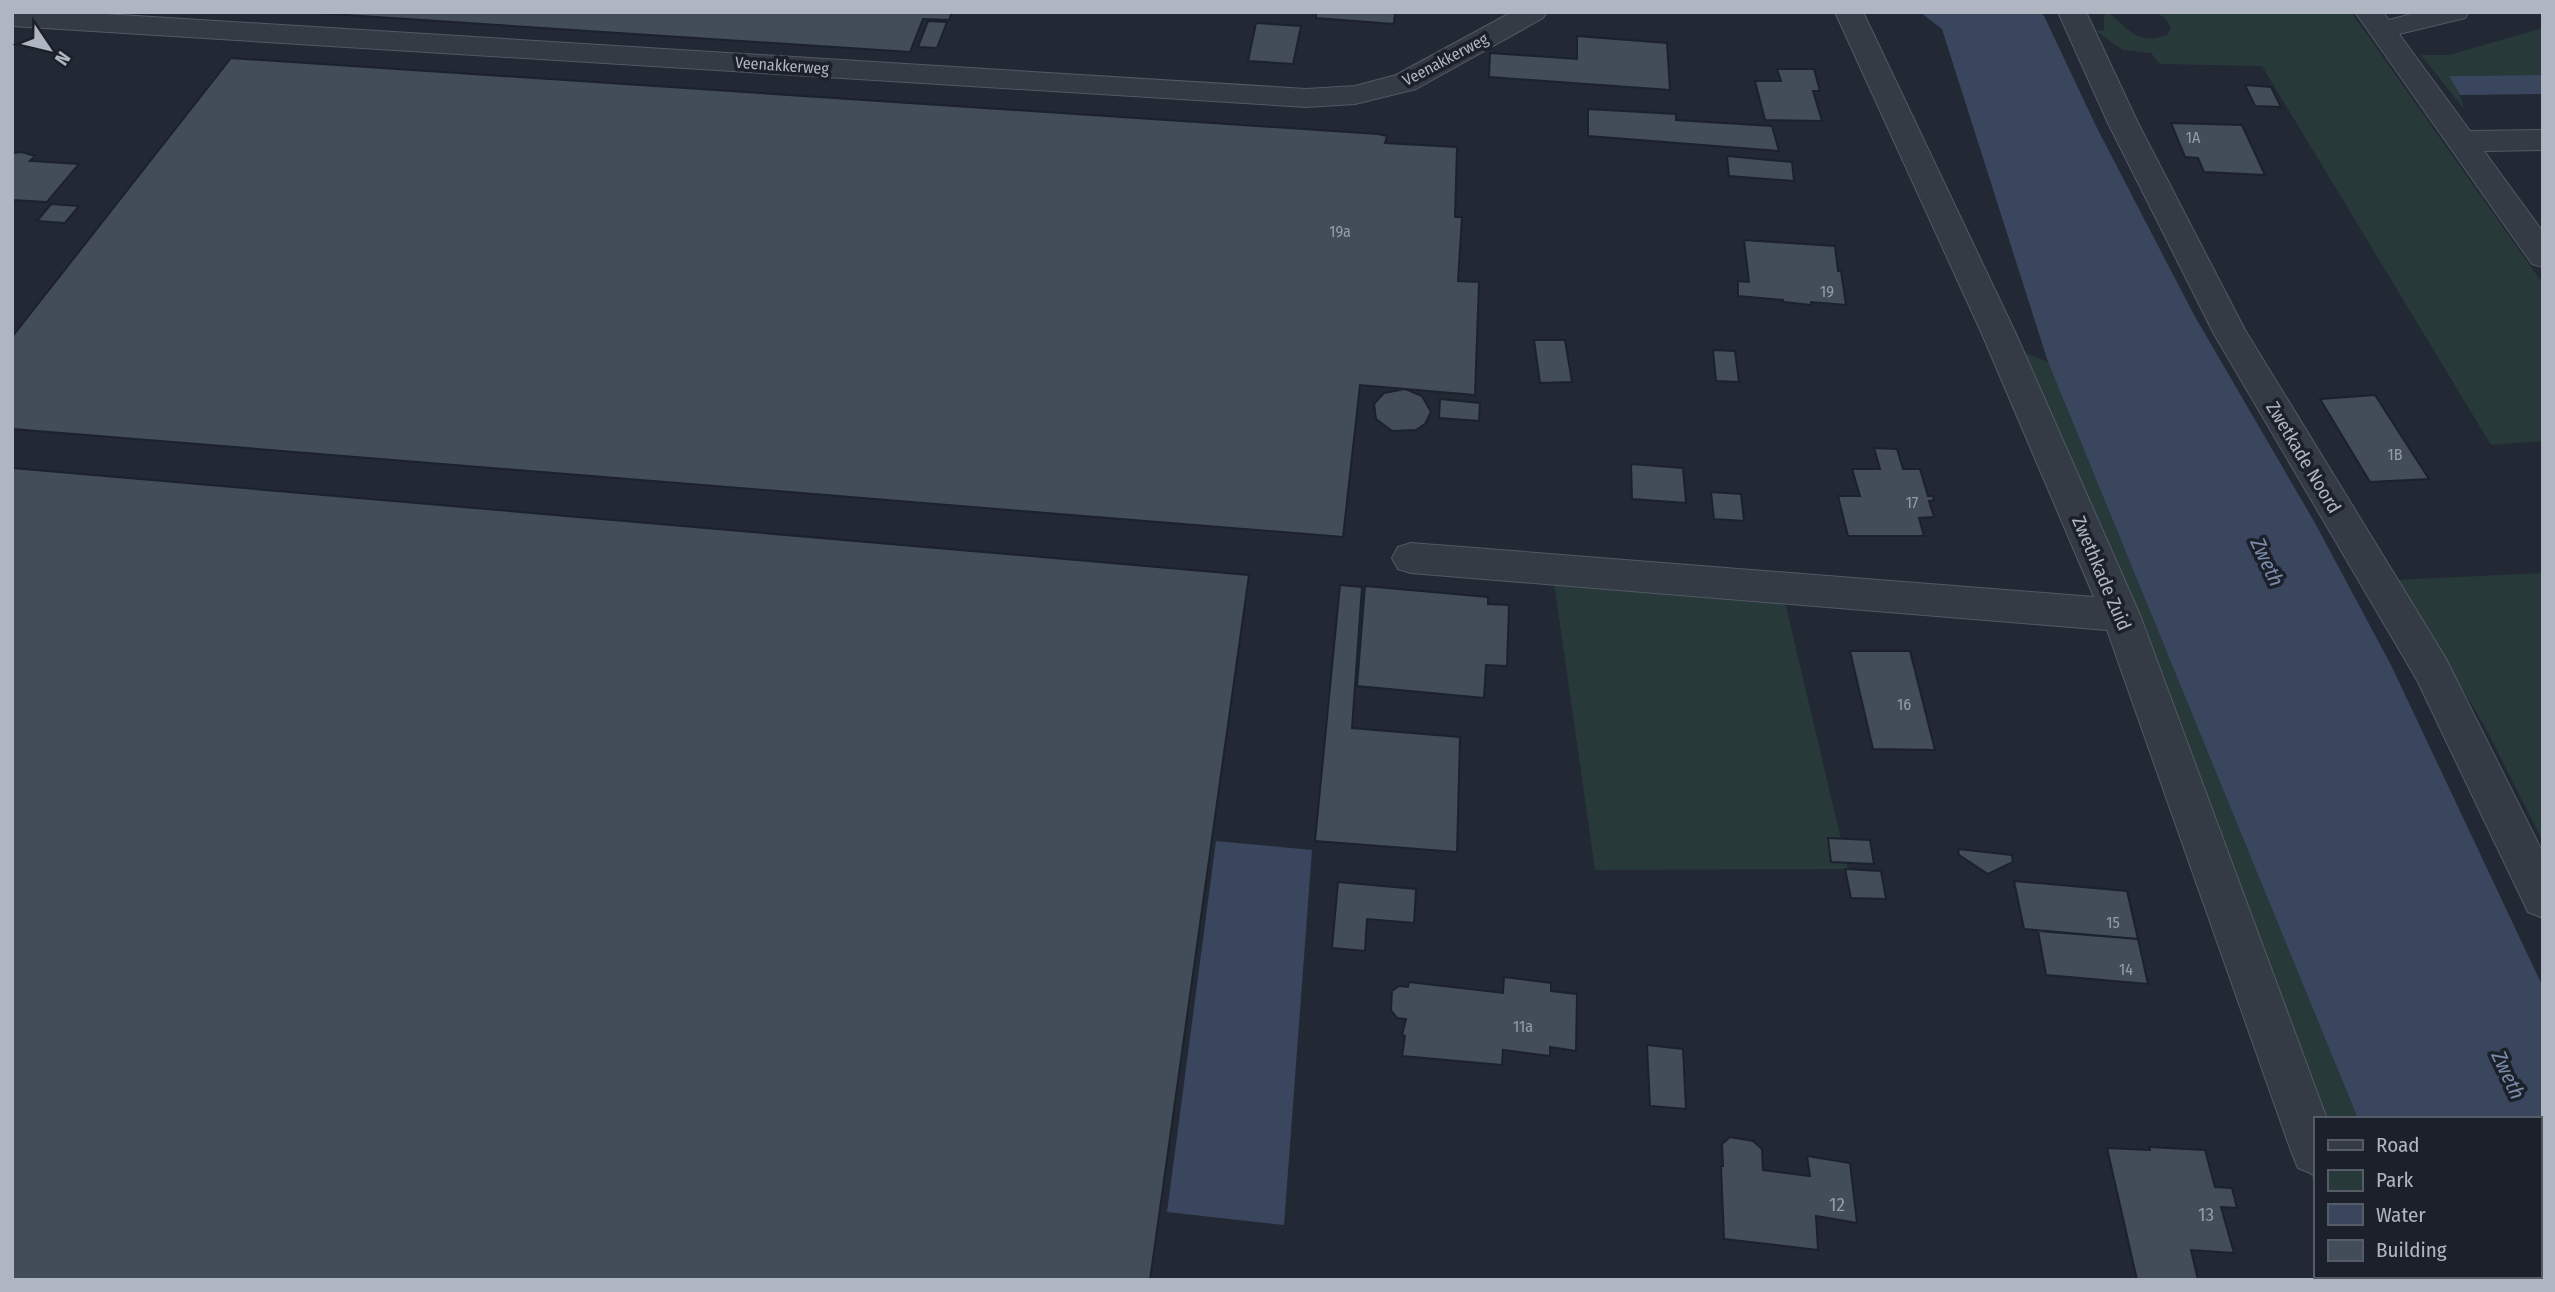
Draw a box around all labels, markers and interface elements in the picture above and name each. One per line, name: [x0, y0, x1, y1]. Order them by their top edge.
north arrow: [14, 14, 84, 84]
street label: Veenakkerweg: [1399, 29, 1492, 90]
text: N: [50, 47, 75, 70]
street label: Veenakkerweg: [734, 53, 830, 78]
house number: 1A: [2186, 128, 2201, 147]
house number: 19a: [1329, 222, 1351, 241]
house number: 19: [1820, 282, 1834, 301]
street label: Zwetkade Noord: [2261, 397, 2346, 517]
house number: 1B: [2388, 445, 2403, 464]
house number: 17: [1906, 493, 1919, 512]
street label: Zwethkade Zuid: [2067, 512, 2136, 634]
water label: Zweth: [2244, 533, 2290, 591]
house number: 16: [1897, 695, 1911, 714]
house number: 15: [2106, 913, 2120, 932]
house number: 14: [2119, 960, 2133, 979]
house number: 11a: [1513, 1017, 1533, 1036]
water label: Zweth: [2485, 1046, 2531, 1104]
legend: [2314, 1117, 2541, 1278]
text: Road: [2376, 1132, 2420, 1158]
text: Park: [2376, 1167, 2414, 1193]
house number: 12: [1829, 1193, 1845, 1216]
text: Water: [2376, 1202, 2426, 1228]
house number: 13: [2198, 1203, 2214, 1226]
text: Building: [2376, 1237, 2447, 1263]

